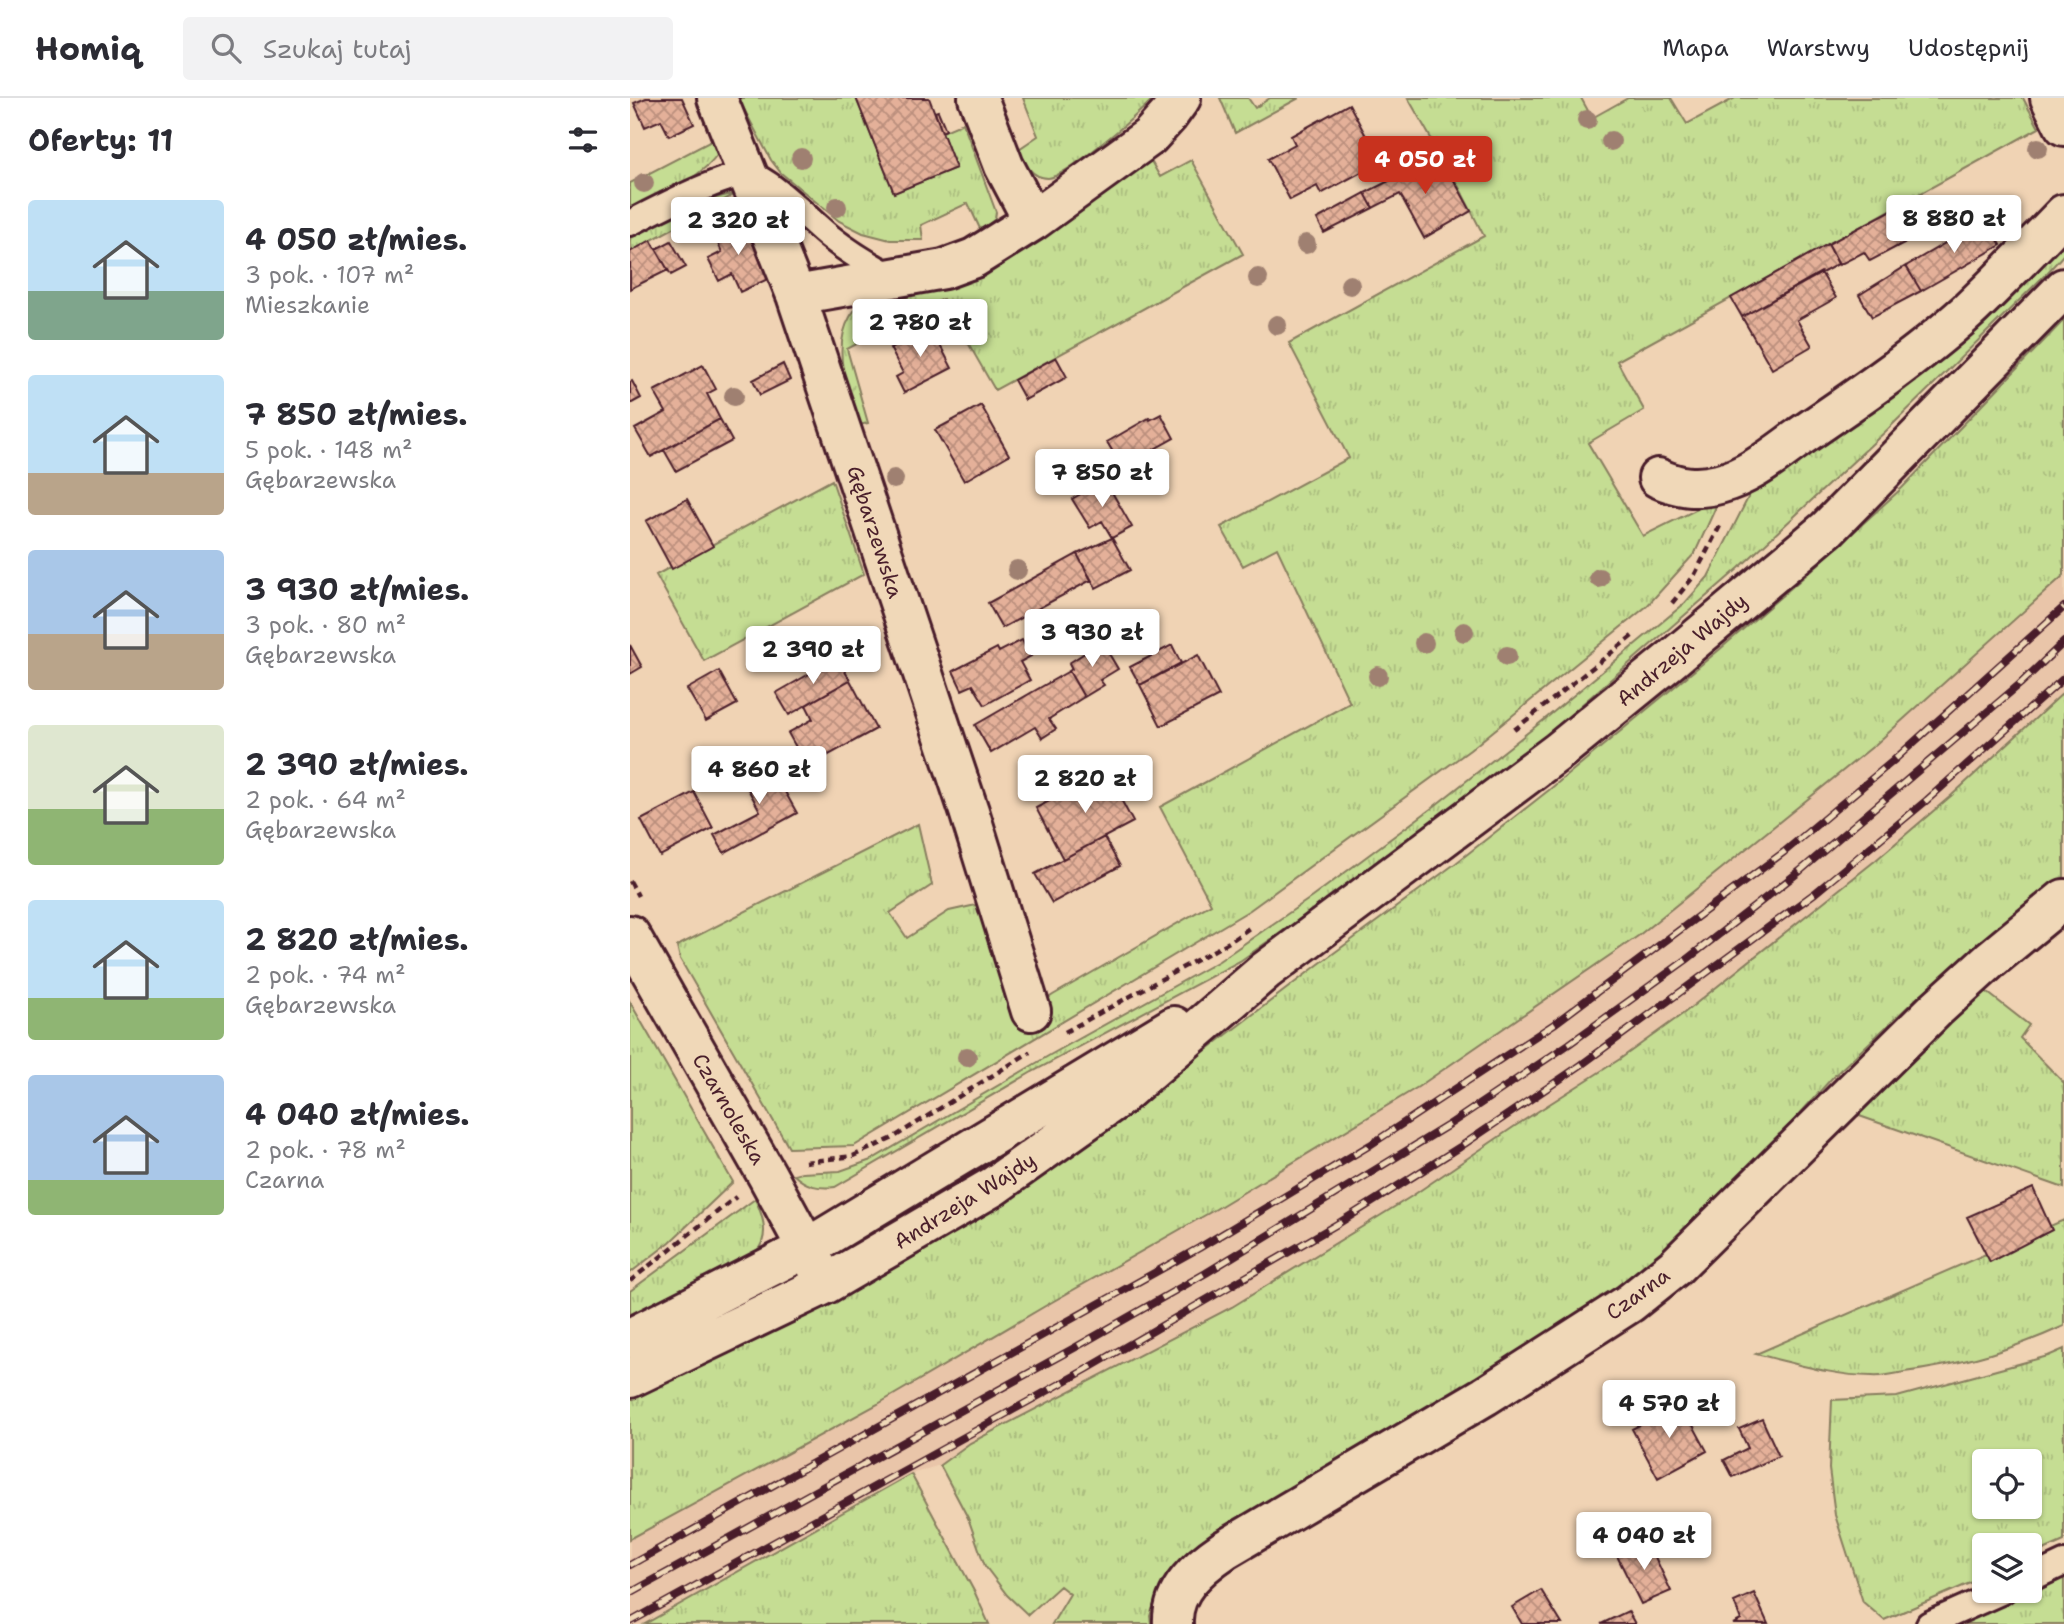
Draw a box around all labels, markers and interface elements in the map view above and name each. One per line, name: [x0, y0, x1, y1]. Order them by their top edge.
search box: [183, 17, 673, 80]
text: Homiq: [35, 26, 141, 71]
icon: search: [207, 29, 245, 67]
text: Szukaj tutaj: [263, 31, 412, 66]
text: Mapa: [1662, 32, 1729, 64]
text: Warstwy: [1767, 32, 1870, 64]
text: Udostępnij: [1908, 32, 2029, 64]
text: Oferty: 11: [28, 120, 173, 161]
icon: filters: [564, 121, 602, 159]
pin: 4 050 zł: [1353, 136, 1497, 196]
text: 4 050 zł: [1374, 144, 1476, 174]
pin: 8 880 zł: [1882, 195, 2026, 255]
pin: 2 320 zł: [666, 198, 810, 257]
text: 8 880 zł: [1902, 203, 2006, 233]
text: 2 320 zł: [687, 205, 789, 235]
text: 4 050 zł/mies.: [245, 219, 467, 260]
icon: home: [84, 228, 168, 312]
text: 3 pok. · 107 m²: [245, 260, 414, 290]
text: Mieszkanie: [245, 290, 370, 320]
pin: 2 780 zł: [848, 300, 992, 359]
text: 2 780 zł: [868, 307, 972, 337]
text: 7 850 zł/mies.: [245, 394, 467, 435]
icon: home: [84, 403, 168, 487]
text: 5 pok. · 148 m²: [245, 435, 413, 465]
pin: 7 850 zł: [1030, 450, 1174, 509]
text: 7 850 zł: [1051, 457, 1153, 487]
street label: Gębarzewska: [840, 462, 910, 602]
text: Gębarzewska: [245, 465, 396, 495]
text: 3 930 zł/mies.: [245, 569, 469, 610]
icon: home: [84, 578, 168, 662]
street label: Andrzeja Wajdy: [1611, 587, 1753, 713]
text: 3 pok. · 80 m²: [245, 610, 406, 640]
pin: 3 930 zł: [1020, 610, 1164, 669]
text: 3 930 zł: [1040, 617, 1144, 647]
pin: 2 390 zł: [741, 626, 885, 686]
text: 2 390 zł: [762, 634, 864, 664]
text: Gębarzewska: [245, 640, 396, 670]
text: 2 390 zł/mies.: [245, 744, 469, 785]
pin: 4 860 zł: [687, 746, 831, 806]
icon: home: [84, 753, 168, 837]
text: 4 860 zł: [707, 754, 811, 784]
pin: 2 820 zł: [1013, 756, 1157, 815]
text: 2 820 zł: [1034, 763, 1136, 793]
text: 2 pok. · 64 m²: [245, 785, 406, 815]
text: Gębarzewska: [245, 815, 396, 845]
text: 2 820 zł/mies.: [245, 919, 469, 960]
icon: home: [84, 928, 168, 1012]
text: 2 pok. · 74 m²: [245, 960, 406, 990]
text: Gębarzewska: [245, 990, 396, 1020]
street label: Czarnoleska: [686, 1048, 772, 1170]
text: 4 040 zł/mies.: [245, 1094, 470, 1135]
icon: home: [84, 1103, 168, 1187]
text: 2 pok. · 78 m²: [245, 1135, 406, 1165]
street label: Andrzeja Wajdy: [889, 1146, 1041, 1256]
text: Czarna: [245, 1165, 324, 1195]
street label: Czarna: [1600, 1261, 1676, 1327]
pin: 4 570 zł: [1597, 1380, 1741, 1440]
text: 4 570 zł: [1618, 1388, 1720, 1418]
map controls: [1972, 1449, 2042, 1603]
button: locate: [1972, 1449, 2042, 1519]
pin: 4 040 zł: [1572, 1512, 1716, 1572]
text: 4 040 zł: [1592, 1520, 1696, 1550]
button: layers: [1972, 1533, 2042, 1603]

